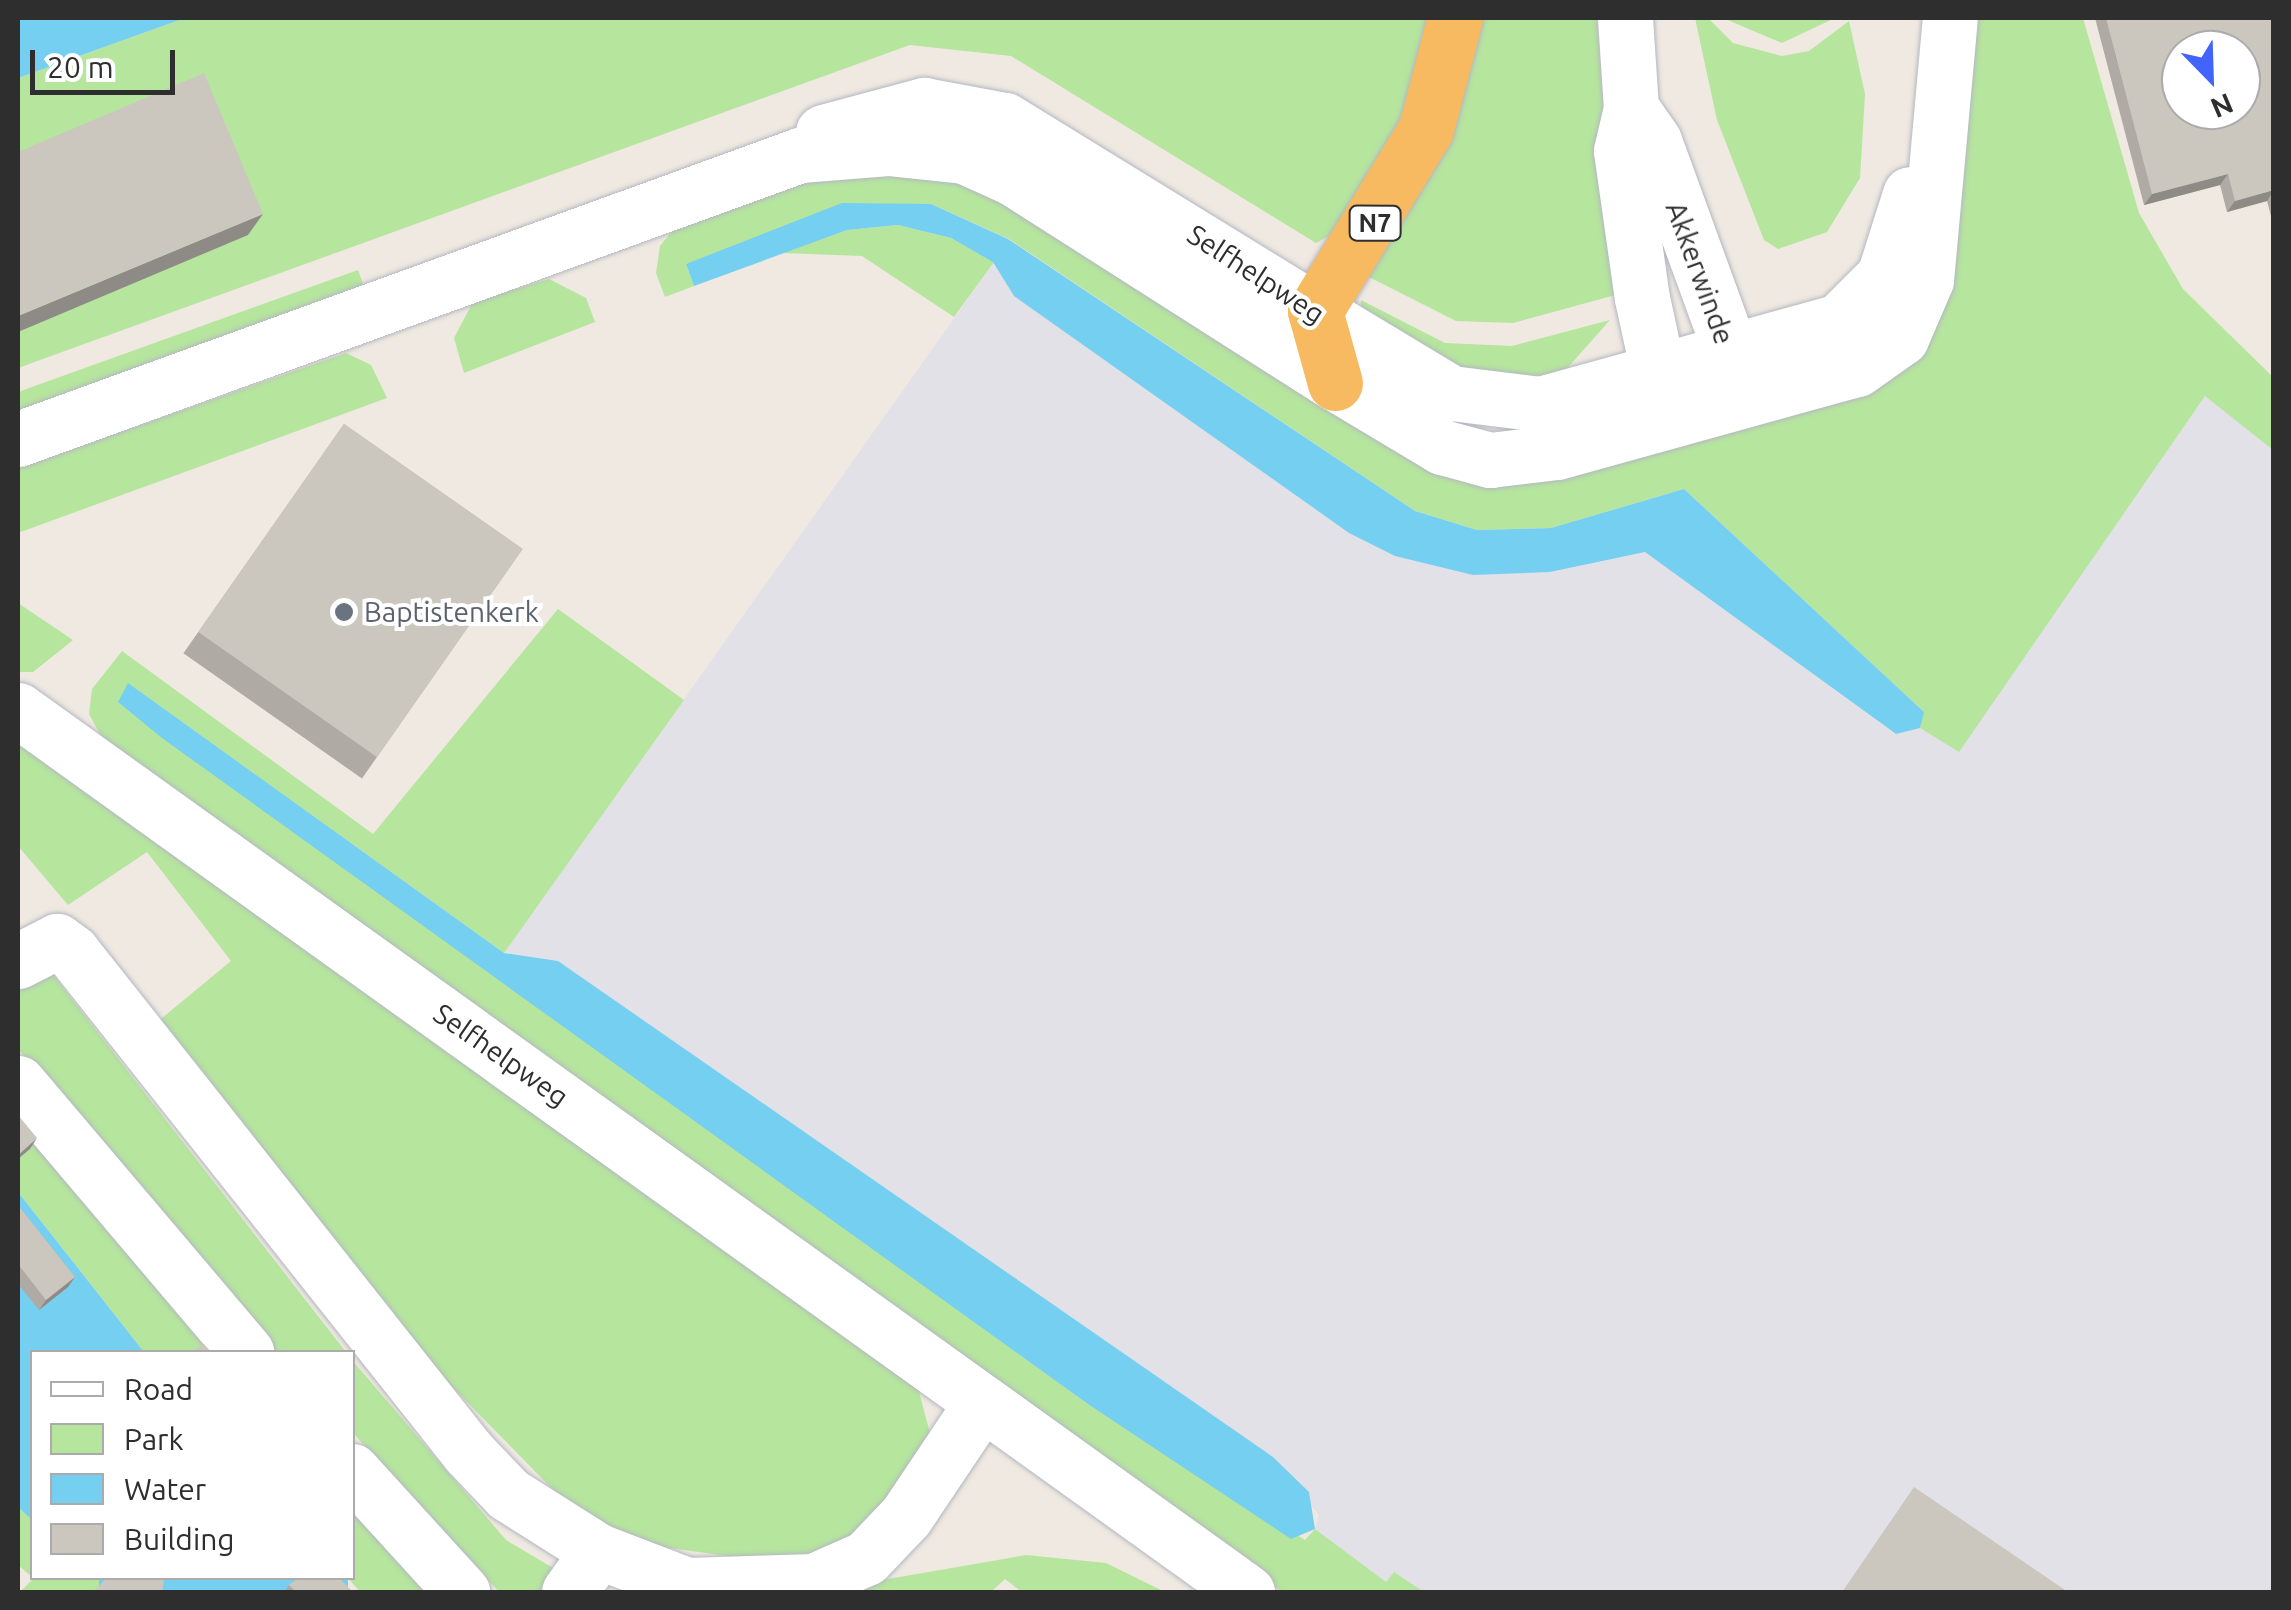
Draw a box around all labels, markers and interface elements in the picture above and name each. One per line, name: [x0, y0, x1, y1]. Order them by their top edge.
scale bar: [35, 30, 180, 92]
north arrow: [2161, 30, 2261, 130]
text: 20 m: [47, 50, 114, 84]
text: N: [2206, 88, 2238, 125]
street label: Akkerwinde: [1659, 197, 1741, 349]
road number: N7: [1348, 203, 1402, 243]
street label: Selfhelpweg: [1181, 217, 1331, 331]
place label: Baptistenkerk: [364, 595, 539, 629]
marker: Baptistenkerk: [333, 601, 355, 623]
street label: Selfhelpweg: [427, 996, 575, 1114]
legend: [30, 1350, 355, 1580]
text: Road: [124, 1372, 193, 1406]
text: Park: [124, 1422, 184, 1456]
text: Water: [124, 1472, 206, 1506]
text: Building: [124, 1522, 235, 1556]

